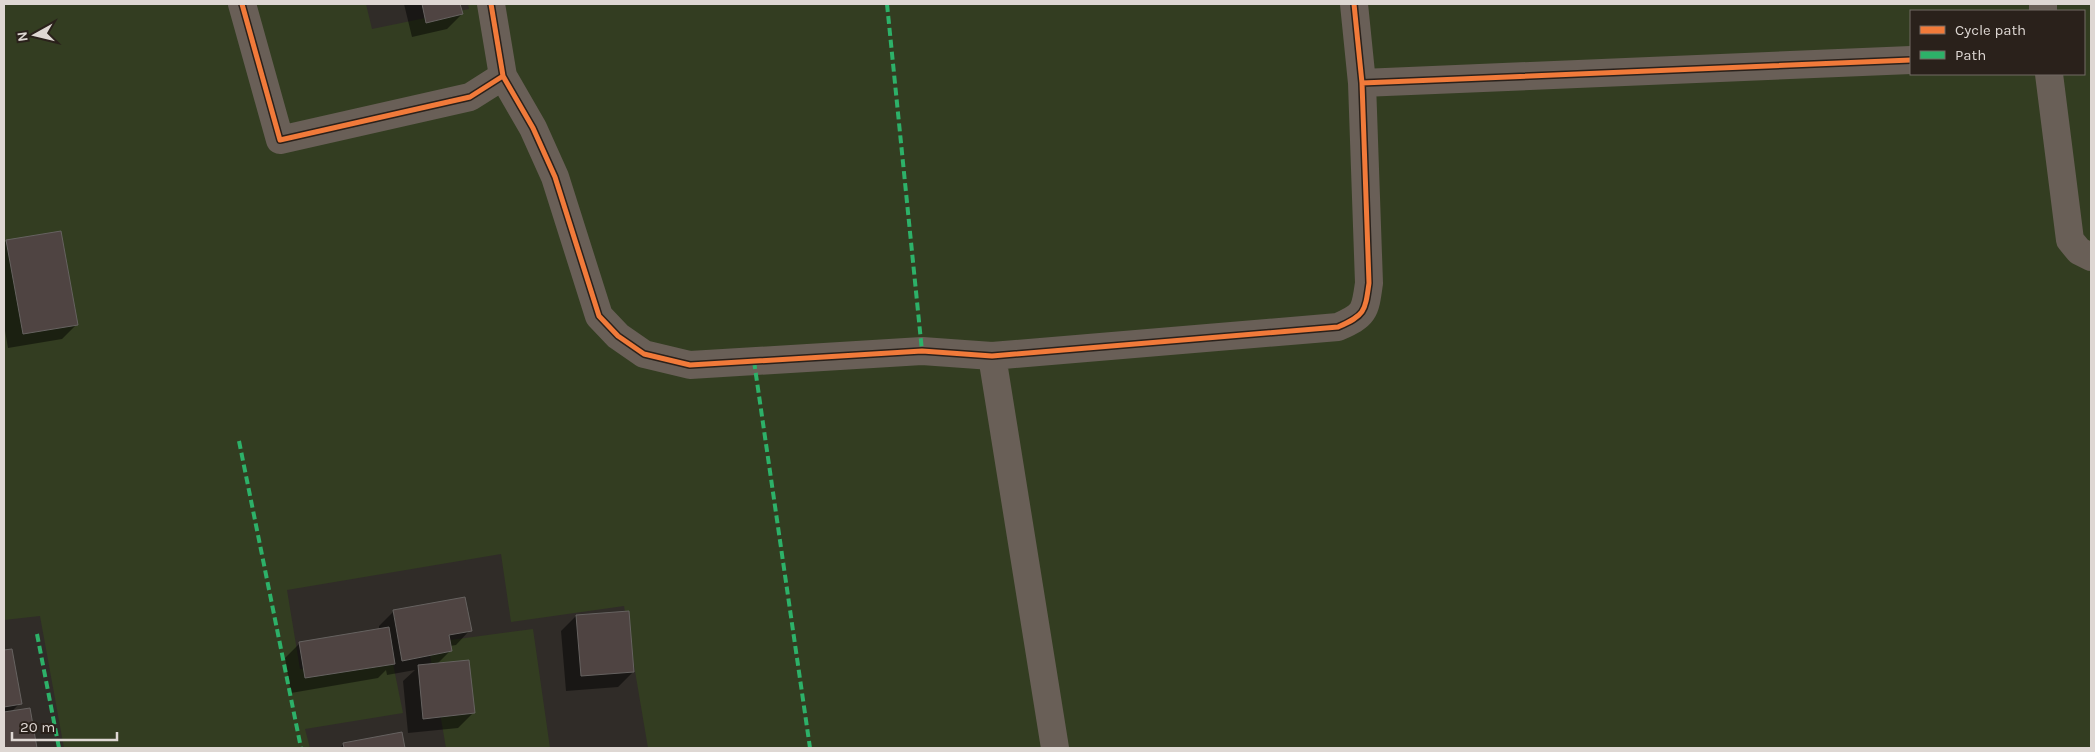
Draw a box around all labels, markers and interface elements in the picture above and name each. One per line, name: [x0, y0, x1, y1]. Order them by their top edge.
north arrow: [10, 10, 60, 60]
legend: [1910, 10, 2085, 75]
text: Cycle path: [1955, 21, 2026, 39]
text: N: [14, 31, 32, 43]
text: Path: [1955, 46, 1986, 64]
scale bar: [12, 710, 118, 742]
text: 20 m: [20, 718, 55, 736]

